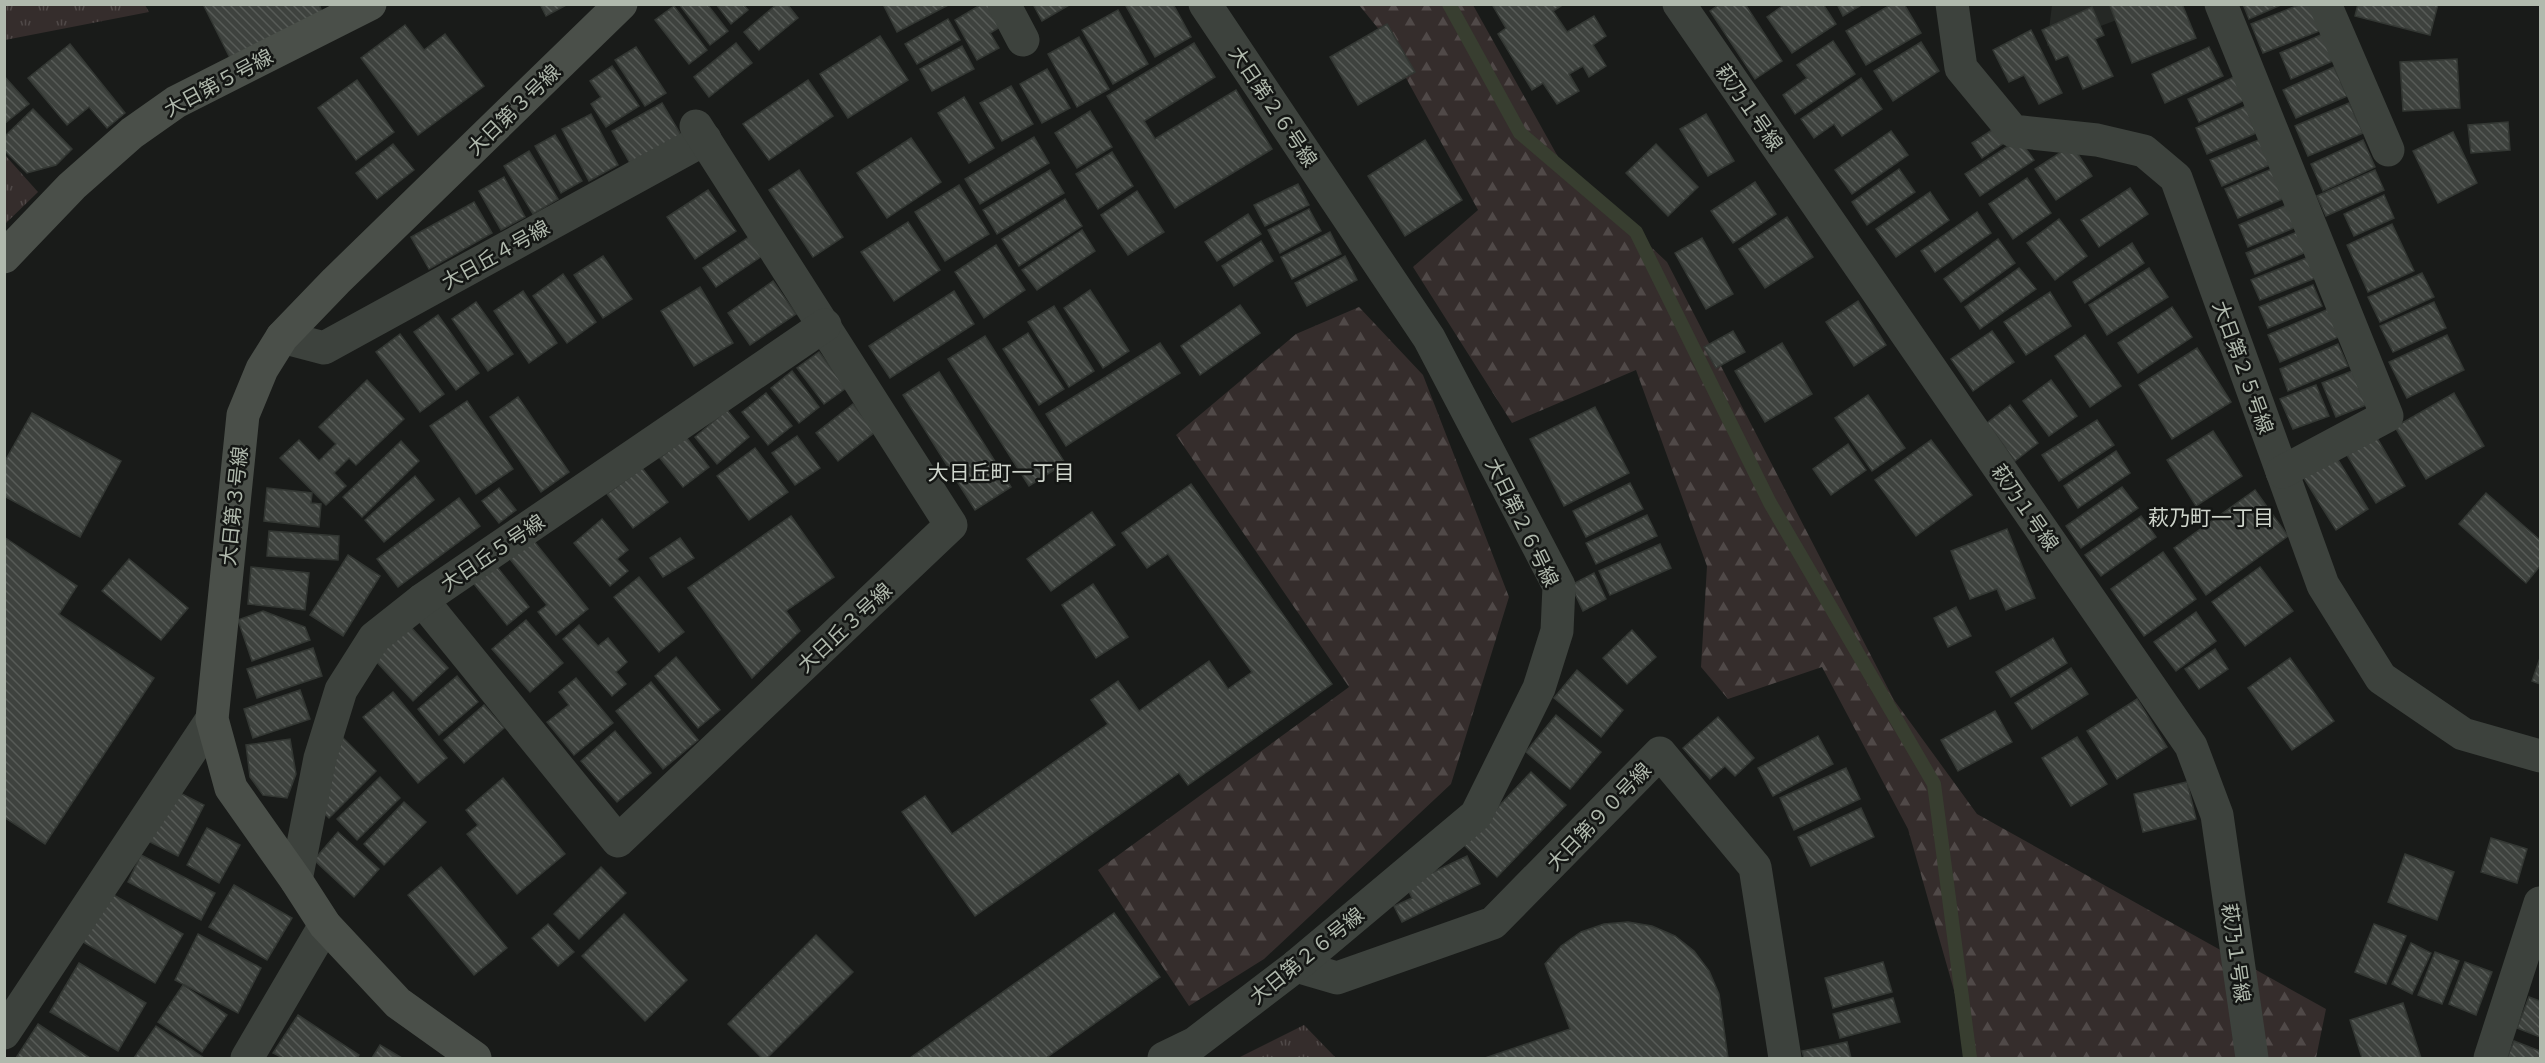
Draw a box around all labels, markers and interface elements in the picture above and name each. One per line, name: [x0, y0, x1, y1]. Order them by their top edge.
street label: 大日第２６号線: [1225, 41, 1323, 171]
street label: 大日第５号線: [159, 43, 277, 121]
street label: 大日第３号線: [462, 59, 564, 159]
street label: 萩乃１号線: [1711, 59, 1789, 155]
street label: 大日丘４号線: [437, 214, 553, 294]
street label: 大日第２５号線: [2209, 297, 2279, 437]
street label: 大日第３号線: [215, 445, 251, 567]
street label: 大日第２６号線: [1482, 454, 1564, 590]
district label: 大日丘町一丁目: [928, 459, 1075, 485]
street label: 萩乃１号線: [1987, 459, 2065, 555]
district label: 萩乃町一丁目: [2148, 504, 2274, 530]
street label: 大日丘５号線: [436, 508, 548, 596]
street label: 大日丘３号線: [792, 577, 896, 677]
street label: 大日第９０号線: [1541, 757, 1655, 875]
street label: 大日第２６号線: [1244, 902, 1368, 1008]
street label: 萩乃１号線: [2218, 902, 2256, 1004]

